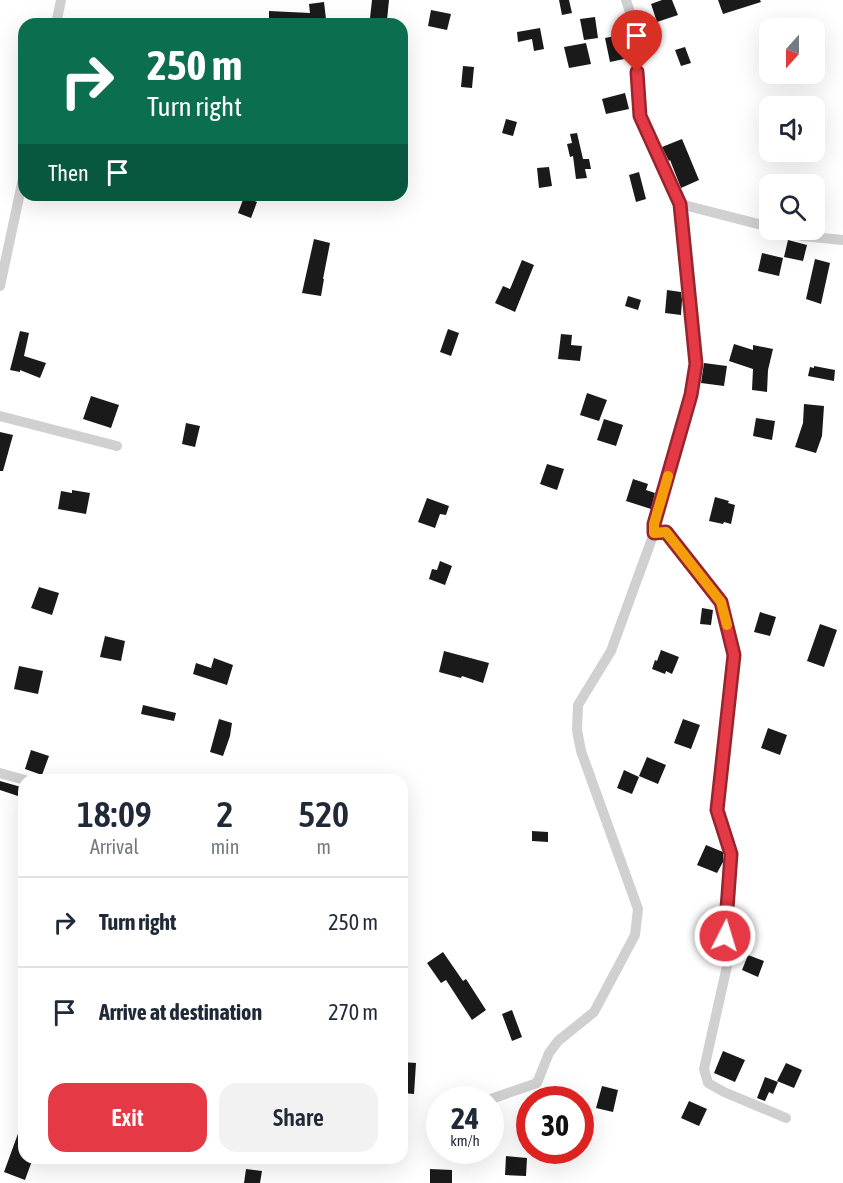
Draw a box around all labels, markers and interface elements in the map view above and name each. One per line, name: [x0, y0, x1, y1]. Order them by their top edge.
pin: [611, 10, 662, 72]
north arrow: [759, 18, 825, 84]
map controls: [759, 18, 825, 240]
icon: arrive: [620, 19, 653, 52]
text: 250 m: [147, 41, 242, 89]
icon: right: [48, 42, 126, 120]
text: Turn right: [147, 91, 242, 122]
button: sound: [759, 96, 825, 162]
icon: arrive: [101, 156, 134, 189]
text: Then: [48, 160, 89, 186]
button: search: [759, 174, 825, 240]
text: 18:09: [77, 793, 152, 835]
text: 2: [217, 793, 233, 835]
text: 520: [298, 793, 349, 835]
text: Arrival: [90, 835, 139, 858]
text: min: [211, 835, 239, 858]
text: m: [316, 835, 331, 858]
position arrow: [693, 904, 757, 968]
icon: right: [48, 906, 81, 939]
text: Turn right: [99, 909, 176, 935]
text: 250 m: [328, 909, 378, 935]
icon: arrive: [48, 996, 81, 1029]
text: Arrive at destination: [99, 999, 262, 1025]
text: 270 m: [328, 999, 378, 1025]
button: Exit: [48, 1083, 207, 1152]
button: Share: [219, 1083, 378, 1152]
speed limit sign: 30: [516, 1086, 594, 1164]
text: 24: [451, 1101, 479, 1135]
text: km/h: [450, 1132, 480, 1149]

